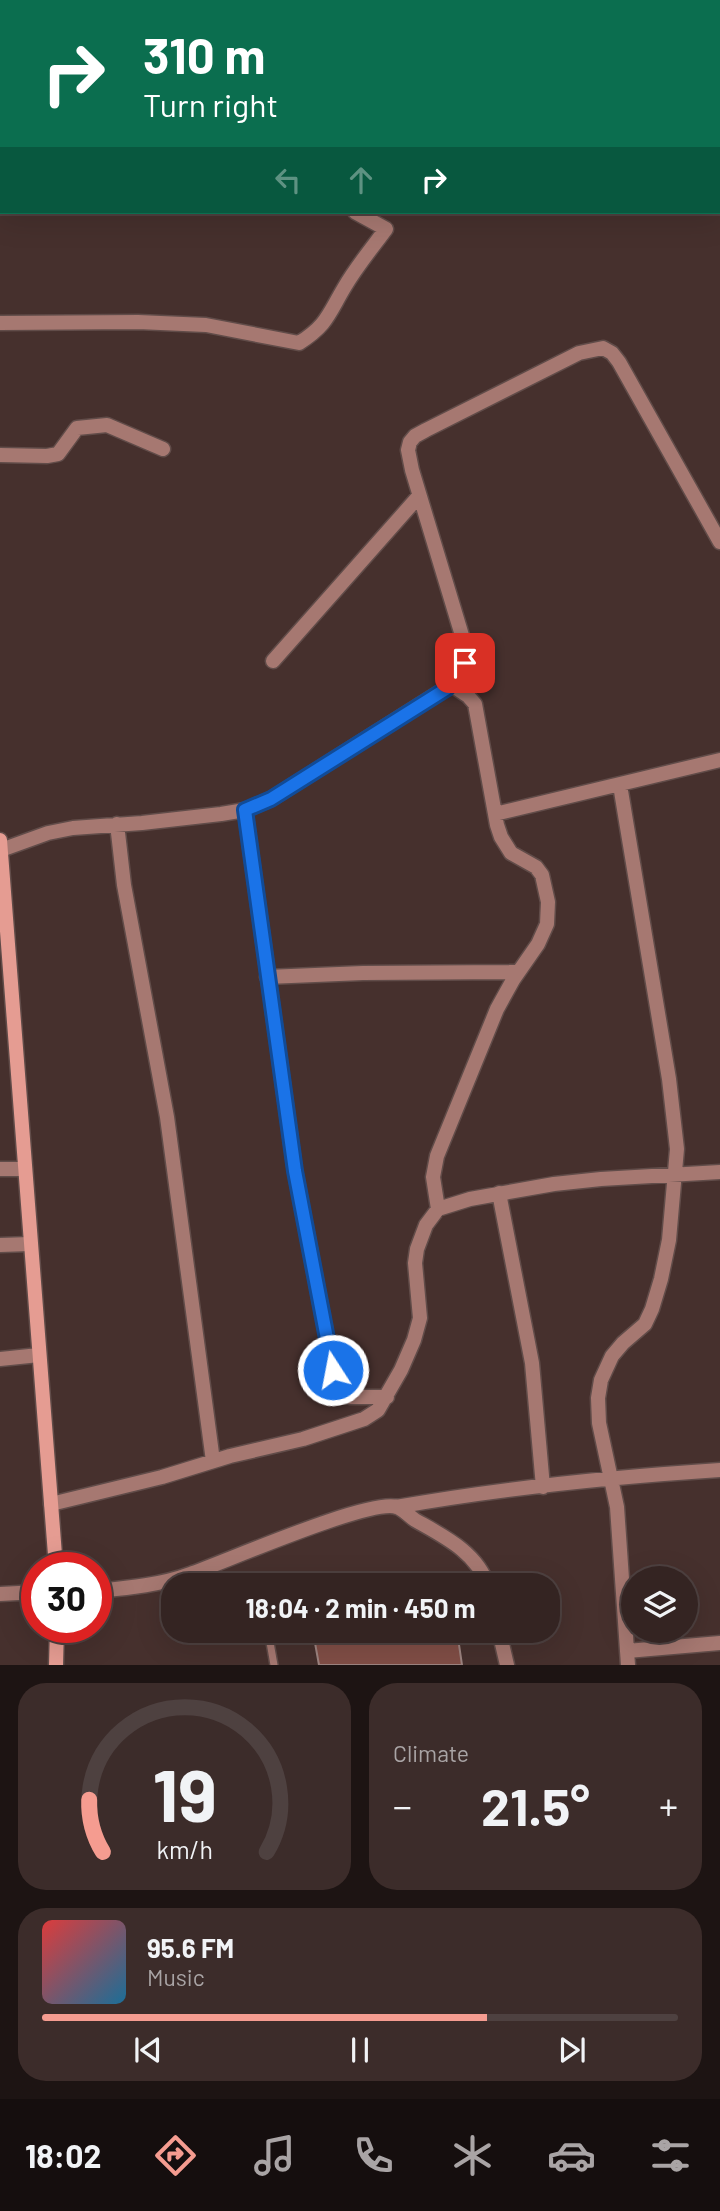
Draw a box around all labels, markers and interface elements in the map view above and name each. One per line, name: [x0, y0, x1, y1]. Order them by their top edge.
text: 310 m: [143, 25, 265, 84]
icon: right: [28, 28, 119, 119]
text: Turn right: [143, 85, 278, 123]
icon: left: [269, 161, 307, 199]
icon: ahead: [342, 161, 380, 199]
icon: right: [415, 161, 453, 199]
pin: [435, 633, 495, 693]
icon: arrive: [446, 644, 484, 682]
position arrow: [296, 1333, 370, 1407]
speed limit sign: 30: [21, 1552, 112, 1643]
map controls: [621, 1566, 698, 1643]
button: layers: [621, 1566, 698, 1643]
text: 18:04 · 2 min · 450 m: [245, 1592, 476, 1623]
text: Climate: [393, 1739, 469, 1767]
text: 19: [152, 1750, 217, 1838]
text: 21.5°: [481, 1774, 590, 1836]
text: −: [393, 1782, 412, 1828]
text: +: [659, 1782, 678, 1828]
text: km/h: [156, 1834, 213, 1864]
text: 95.6 FM: [147, 1932, 234, 1963]
text: Music: [147, 1963, 205, 1991]
icon: previous: [129, 2031, 167, 2069]
icon: pause: [341, 2031, 379, 2069]
icon: next: [553, 2031, 591, 2069]
icon: directions: [151, 2131, 200, 2180]
icon: music: [250, 2131, 299, 2180]
icon: phone: [349, 2131, 398, 2180]
icon: climate: [448, 2131, 497, 2180]
icon: car: [547, 2131, 596, 2180]
icon: filters: [646, 2131, 695, 2180]
text: 18:02: [25, 2136, 101, 2174]

